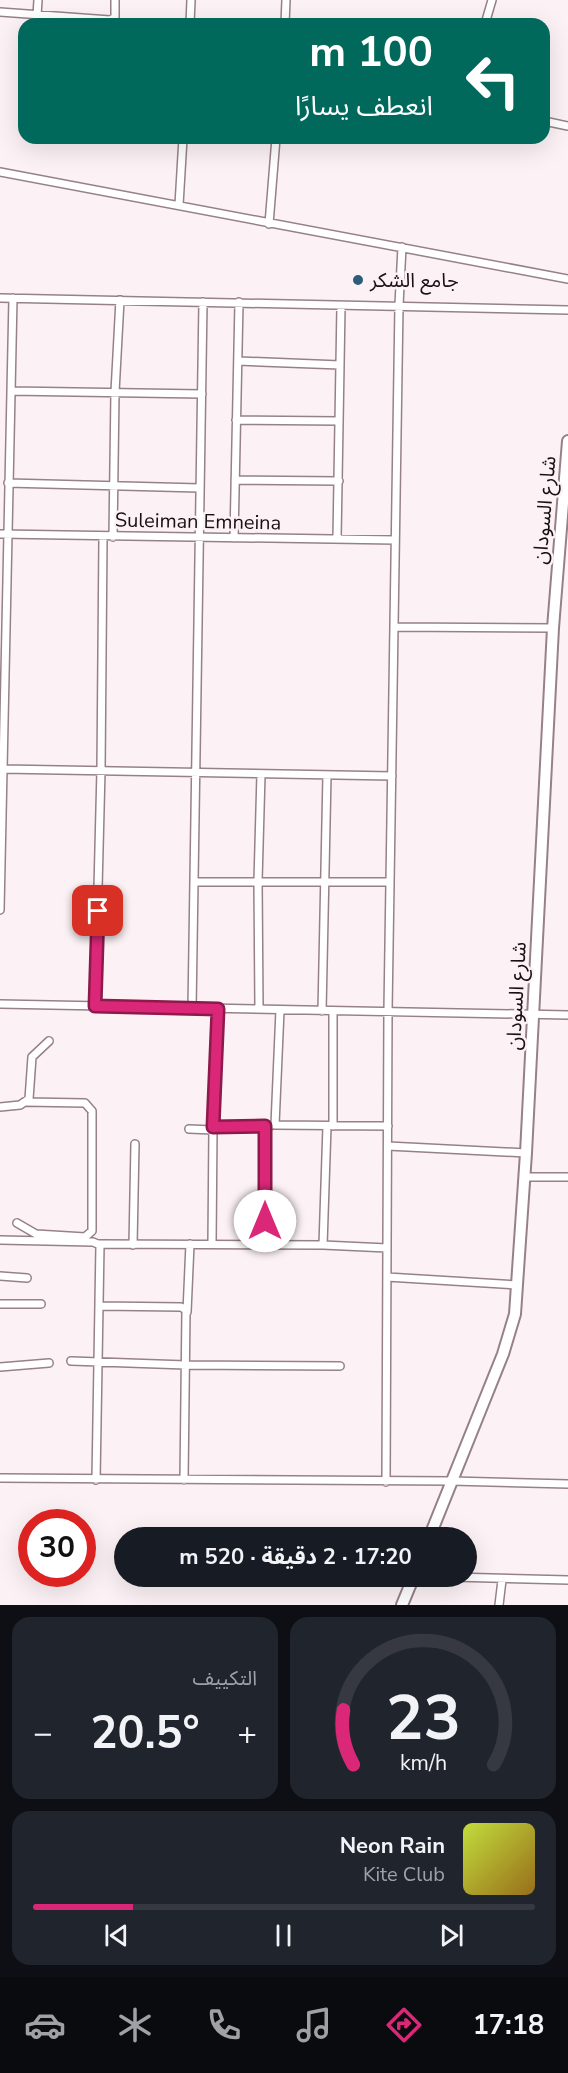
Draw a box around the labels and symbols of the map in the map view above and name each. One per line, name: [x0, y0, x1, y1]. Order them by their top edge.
place label: جامع الشكر: [369, 267, 459, 295]
marker: جامع الشكر: [351, 273, 365, 287]
street label: شارع السودان: [526, 455, 564, 565]
street label: Suleiman Emneina: [115, 507, 281, 536]
pin: [72, 885, 123, 936]
street label: شارع السودان: [500, 941, 534, 1051]
position arrow: [233, 1189, 297, 1253]
speed limit sign: 30: [18, 1509, 96, 1587]

